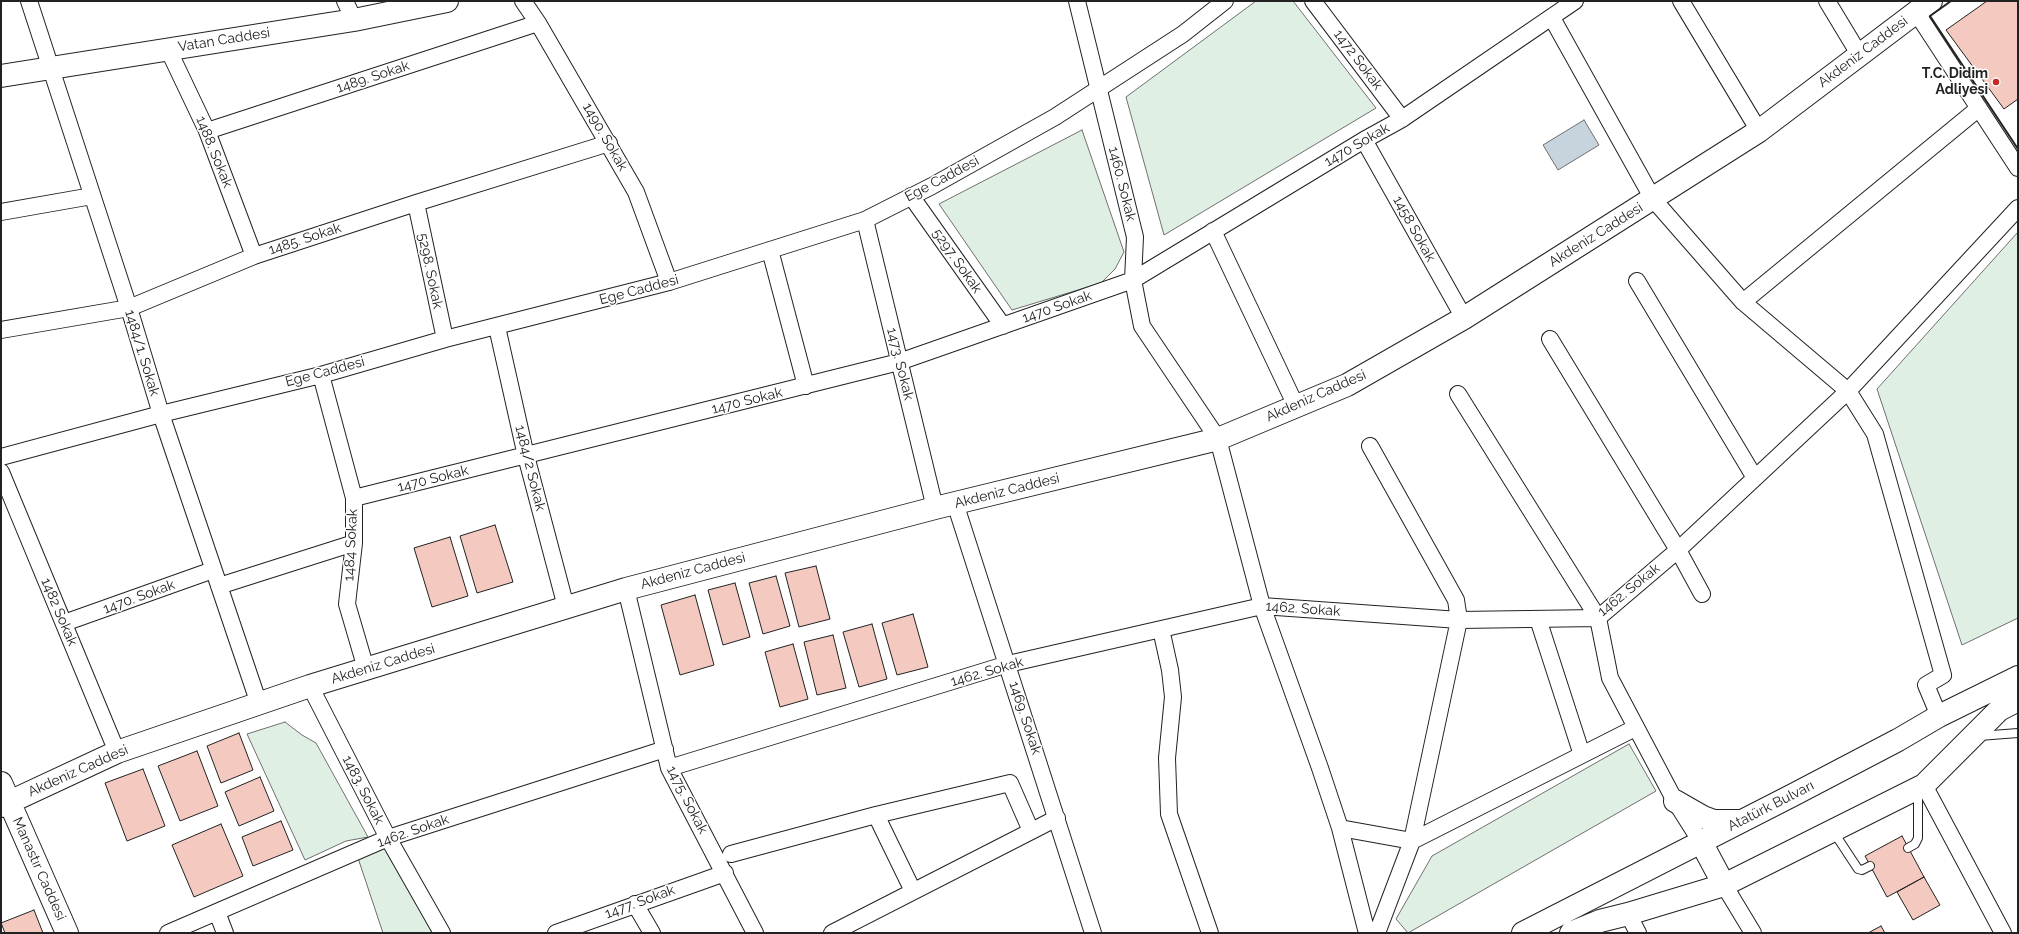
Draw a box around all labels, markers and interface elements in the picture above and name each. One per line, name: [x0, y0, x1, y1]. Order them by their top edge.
street label: Akdeniz Caddesi: [1815, 13, 1911, 91]
street label: Vatan Caddesi: [177, 24, 271, 56]
street label: 1472 Sokak: [1330, 27, 1386, 93]
street label: 1489. Sokak: [334, 57, 412, 97]
place label: T.C. Didim Adliyesi: [1922, 66, 1988, 98]
marker: T.C. Didim Adliyesi: [1991, 77, 2001, 87]
street label: 1490. Sokak: [579, 100, 631, 174]
street label: 1488. Sokak: [192, 114, 236, 190]
street label: 1470 Sokak: [1321, 120, 1393, 170]
street label: 1460. Sokak: [1105, 145, 1139, 223]
street label: Ege Caddesi: [902, 152, 982, 206]
street label: 1458 Sokak: [1389, 193, 1439, 265]
street label: Akdeniz Caddesi: [1546, 199, 1646, 271]
street label: 1485. Sokak: [267, 219, 343, 259]
street label: 5297. Sokak: [929, 225, 985, 297]
street label: 5298. Sokak: [414, 232, 446, 310]
street label: Ege Caddesi: [597, 271, 681, 309]
street label: 1470 Sokak: [1020, 287, 1094, 327]
street label: 1484/1. Sokak: [121, 308, 163, 398]
street label: 1473. Sokak: [883, 326, 917, 402]
street label: Ege Caddesi: [283, 353, 367, 391]
street label: Akdeniz Caddesi: [1263, 366, 1369, 426]
street label: 1470 Sokak: [710, 384, 784, 418]
street label: 1484/2 Sokak: [511, 423, 549, 513]
street label: 1470 Sokak: [396, 462, 470, 496]
street label: Akdeniz Caddesi: [953, 470, 1061, 512]
street label: 1484 Sokak: [341, 508, 361, 582]
street label: Akdeniz Caddesi: [639, 549, 747, 593]
street label: 1462. Sokak: [1595, 560, 1663, 620]
street label: 1482 Sokak: [37, 576, 81, 648]
street label: 1470. Sokak: [101, 576, 177, 618]
street label: 1462. Sokak: [1265, 598, 1341, 620]
street label: Akdeniz Caddesi: [329, 640, 437, 688]
street label: 1462. Sokak: [949, 654, 1025, 690]
street label: 1469. Sokak: [1005, 679, 1045, 757]
street label: Akdeniz Caddesi: [25, 741, 131, 801]
street label: 1483. Sokak: [339, 753, 387, 827]
street label: 1475. Sokak: [663, 763, 711, 837]
street label: Atatürk Bulvarı: [1725, 777, 1817, 835]
street label: 1462. Sokak: [375, 811, 451, 851]
street label: Manastır Caddesi: [9, 815, 69, 923]
street label: 1477. Sokak: [603, 882, 677, 922]

